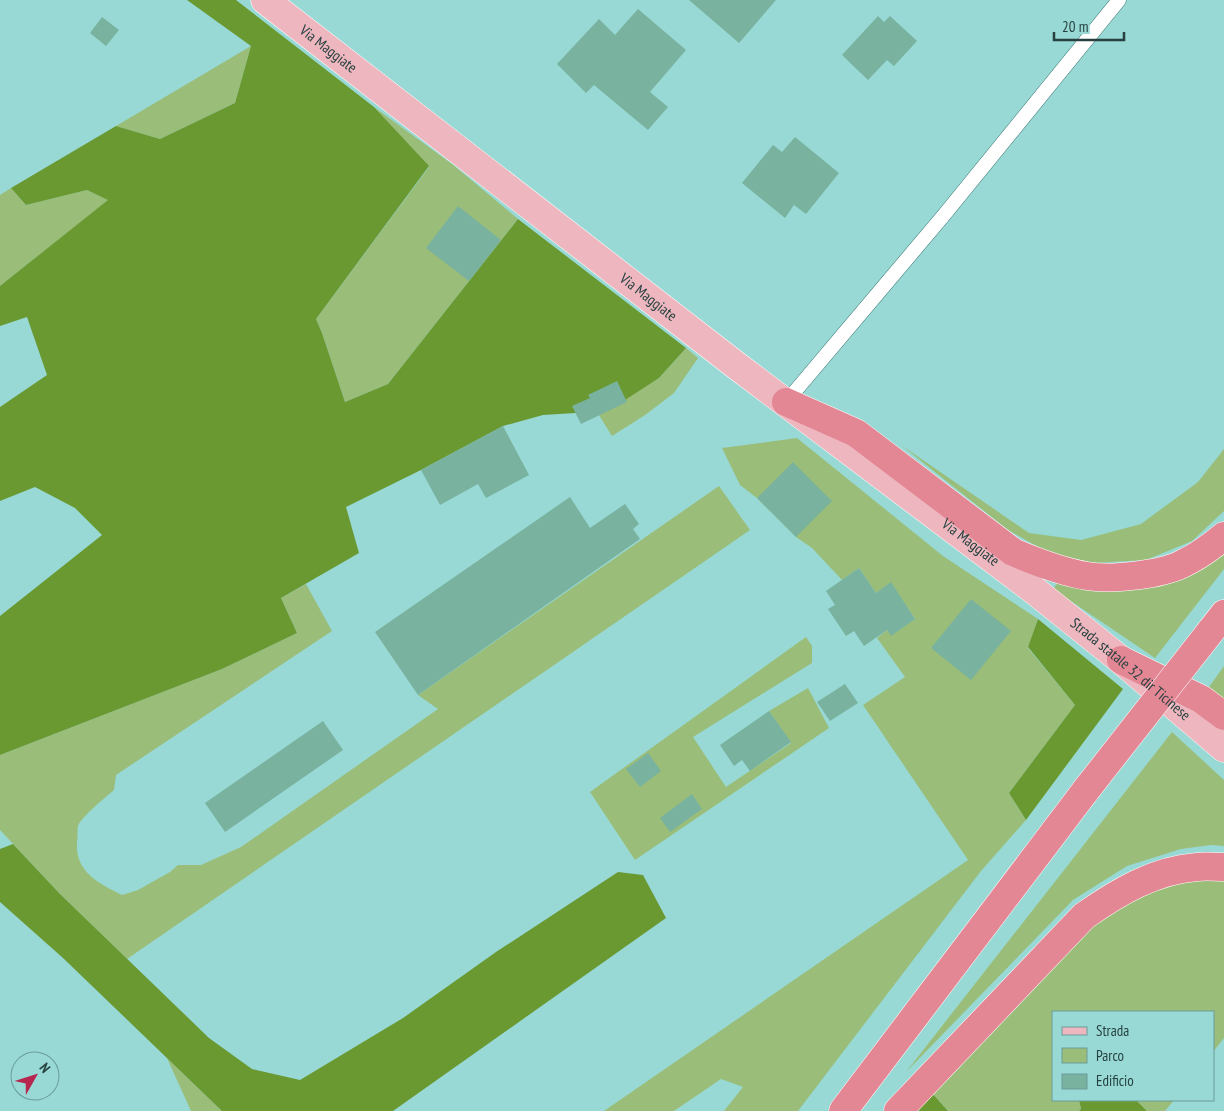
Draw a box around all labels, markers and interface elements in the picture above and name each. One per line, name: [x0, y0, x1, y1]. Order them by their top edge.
scale bar: [1054, 10, 1124, 42]
text: 20 m: [1062, 17, 1088, 36]
street label: Via Maggiate: [295, 20, 361, 77]
street label: Via Maggiate: [615, 268, 681, 325]
street label: Via Maggiate: [937, 513, 1004, 570]
street label: Strada statale 32 dir Ticinese: [1067, 613, 1195, 724]
legend: [1052, 1011, 1214, 1101]
text: Strada: [1096, 1021, 1129, 1040]
text: Parco: [1096, 1046, 1124, 1065]
north arrow: [10, 1051, 60, 1101]
text: N: [36, 1059, 54, 1076]
text: Edificio: [1096, 1071, 1134, 1090]

